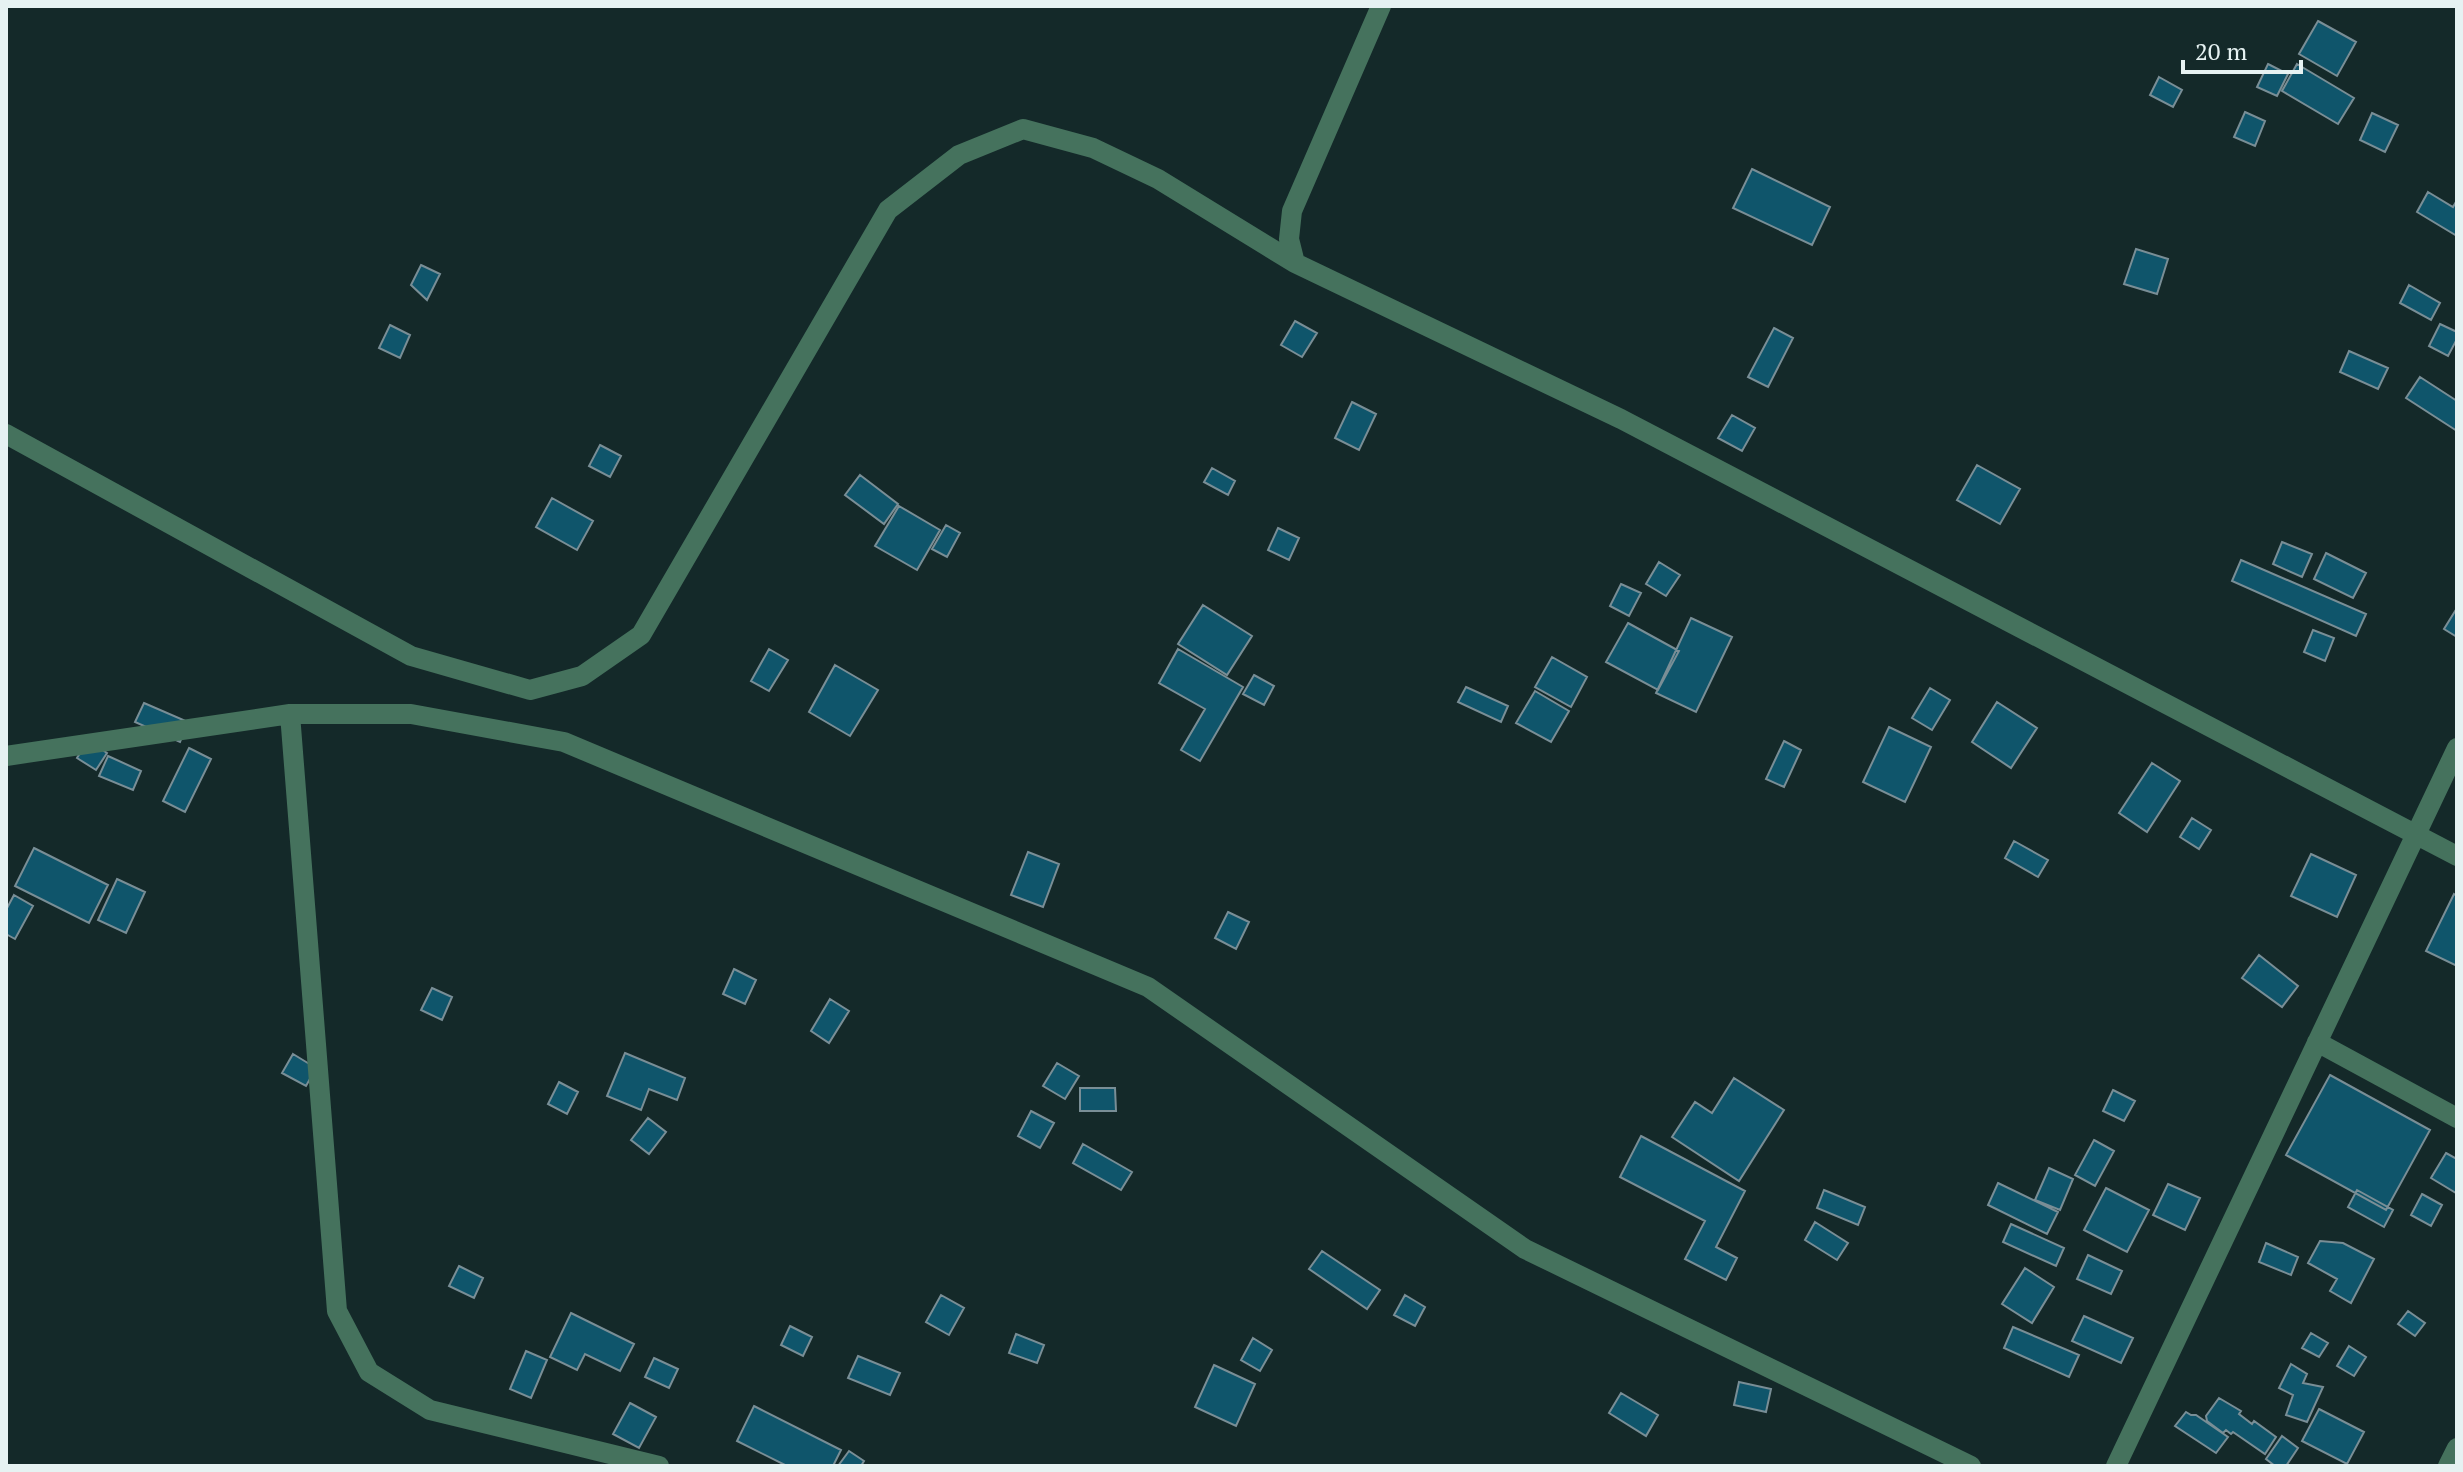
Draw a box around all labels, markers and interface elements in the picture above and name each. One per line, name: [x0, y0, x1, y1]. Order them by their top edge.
scale bar: [2183, 24, 2301, 74]
text: 20 m: [2195, 35, 2247, 67]

